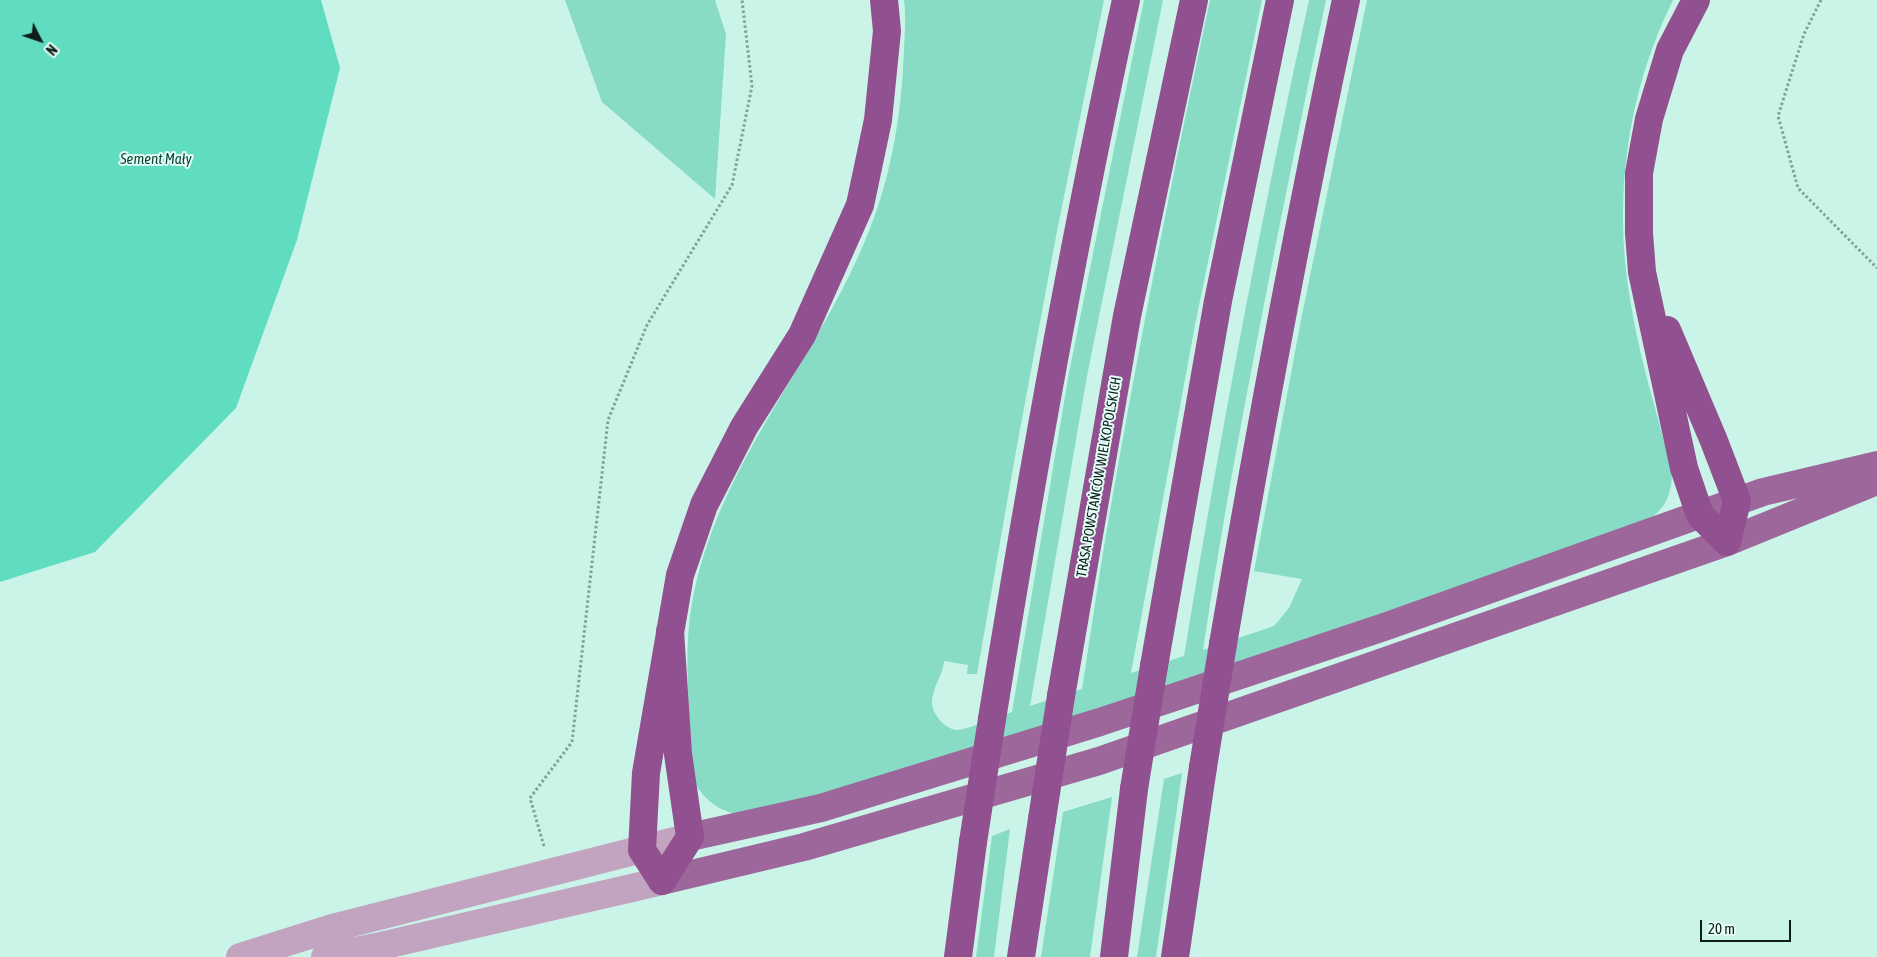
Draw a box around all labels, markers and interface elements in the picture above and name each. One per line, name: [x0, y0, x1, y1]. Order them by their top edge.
north arrow: [15, 15, 65, 65]
text: N: [43, 41, 60, 58]
water label: Sement Mały: [120, 150, 192, 168]
street label: TRASA POWSTAŃCÓW WIELKOPOLSKICH: [1073, 375, 1125, 579]
scale bar: [1702, 910, 1793, 942]
text: 20 m: [1708, 920, 1735, 937]

